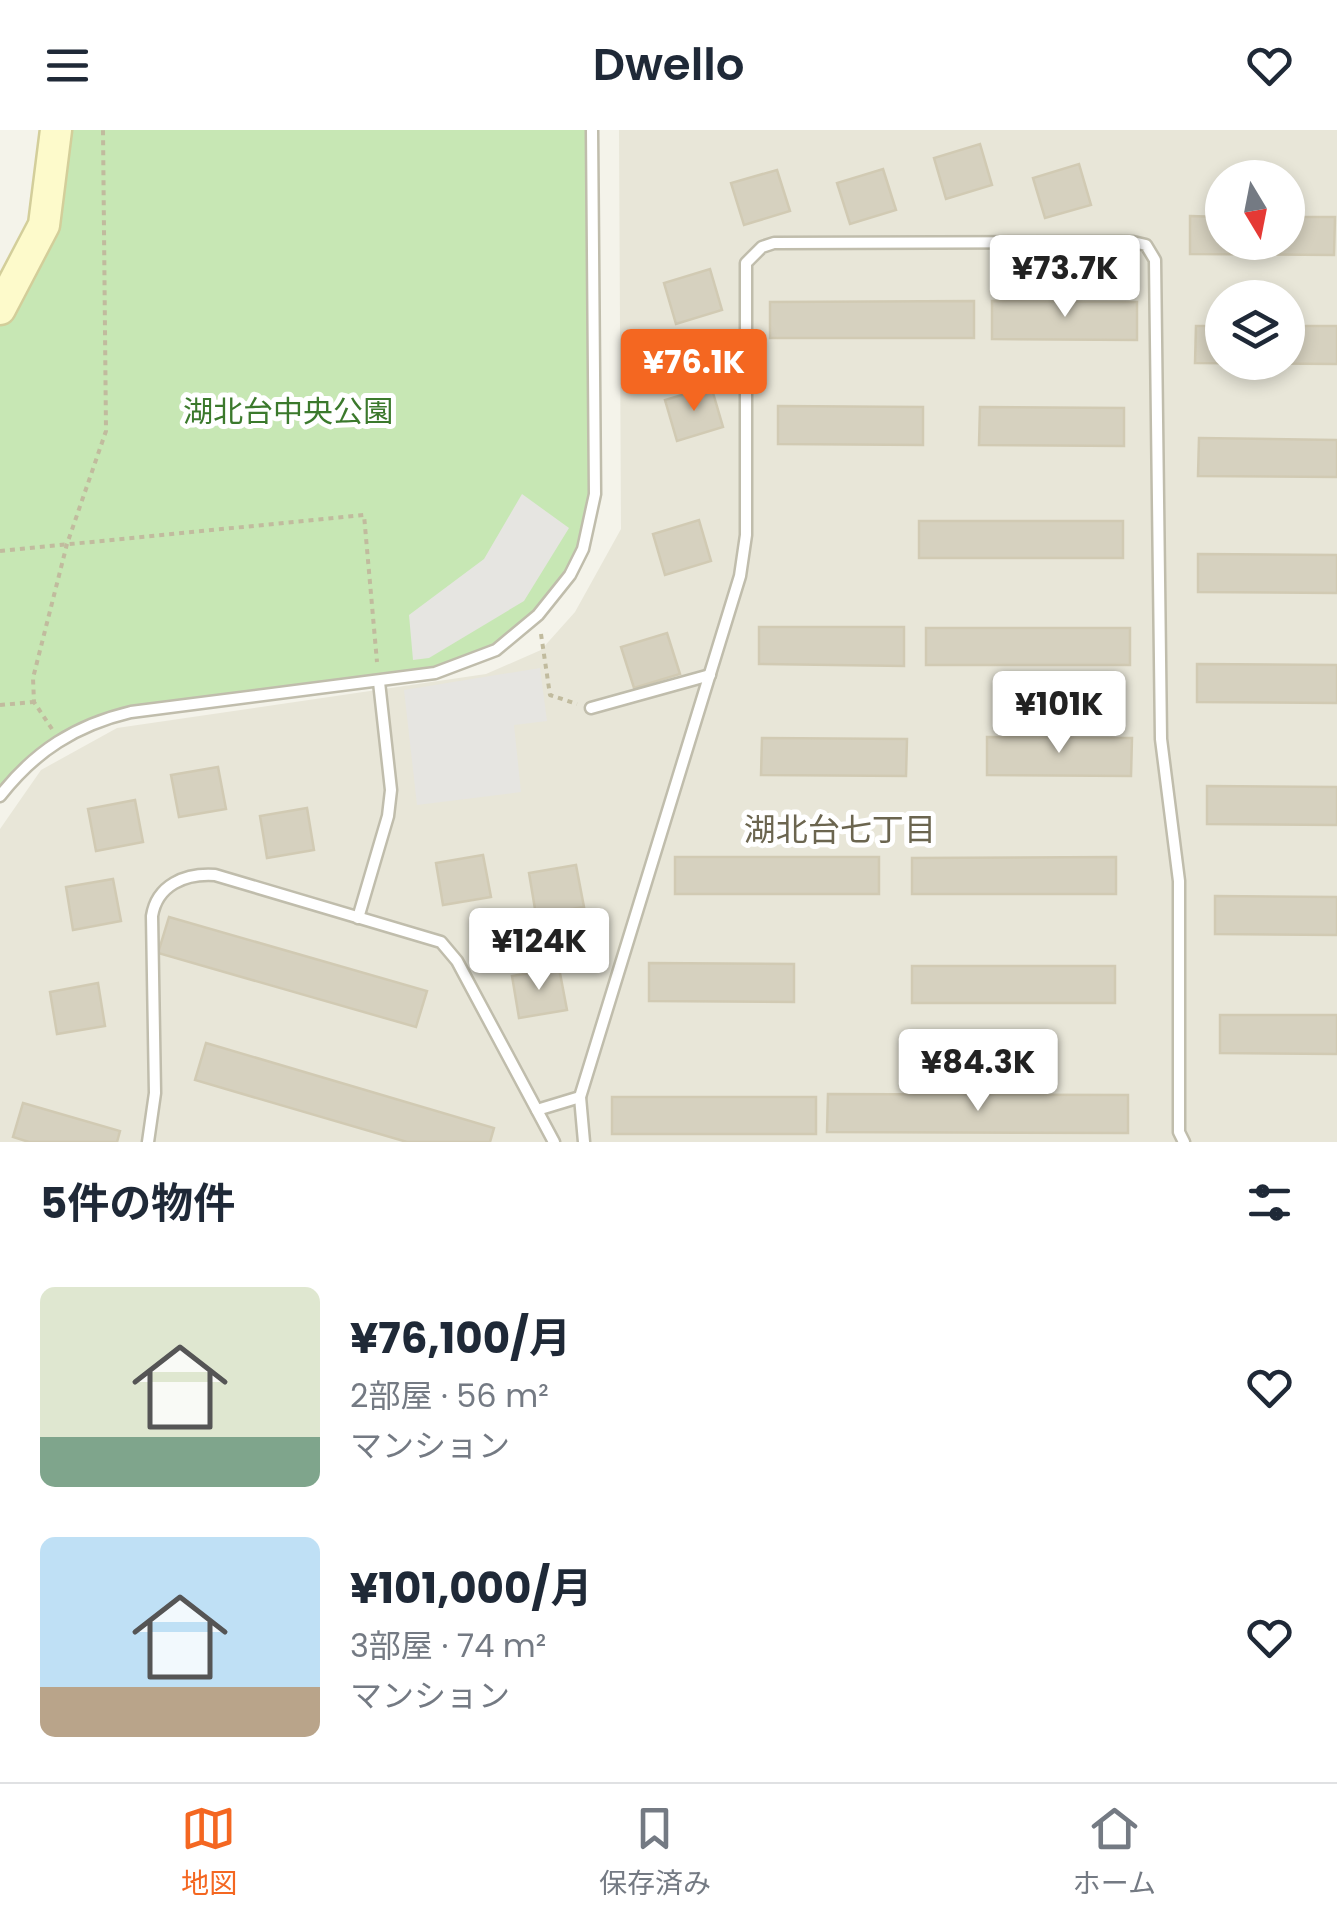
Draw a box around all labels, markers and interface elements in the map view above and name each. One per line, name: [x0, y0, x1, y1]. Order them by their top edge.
text: Dwello: [593, 33, 744, 96]
icon: menu: [40, 38, 95, 93]
icon: heart: [1242, 38, 1297, 93]
north arrow: [1205, 160, 1305, 260]
map controls: [1205, 160, 1305, 380]
pin: ¥73.7K: [984, 235, 1146, 320]
text: ¥73.7K: [1012, 245, 1118, 290]
button: layers: [1205, 280, 1305, 380]
pin: ¥76.1K: [613, 329, 775, 414]
text: ¥76.1K: [643, 339, 745, 384]
park label: 湖北台中央公園: [183, 390, 393, 433]
pin: ¥101K: [989, 671, 1129, 756]
text: ¥101K: [1015, 681, 1103, 726]
district label: 湖北台七丁目: [744, 807, 936, 852]
pin: ¥124K: [469, 908, 609, 993]
text: ¥124K: [491, 918, 587, 963]
pin: ¥84.3K: [897, 1029, 1059, 1114]
text: ¥84.3K: [921, 1039, 1035, 1084]
text: 5件の物件: [40, 1174, 235, 1233]
icon: filters: [1242, 1175, 1297, 1230]
text: ¥76,100/月: [350, 1309, 571, 1368]
icon: home: [120, 1327, 240, 1447]
icon: heart: [1242, 1360, 1297, 1415]
text: 2部屋 · 56 m²: [350, 1373, 549, 1418]
text: マンション: [350, 1423, 510, 1468]
text: ¥101,000/月: [350, 1559, 592, 1618]
icon: home: [120, 1577, 240, 1697]
icon: heart: [1242, 1610, 1297, 1665]
text: 3部屋 · 74 m²: [350, 1623, 546, 1668]
text: マンション: [350, 1673, 510, 1718]
tab: 地図: [181, 1801, 237, 1905]
tab: 保存済み: [599, 1801, 711, 1905]
tab: ホーム: [1073, 1801, 1156, 1905]

